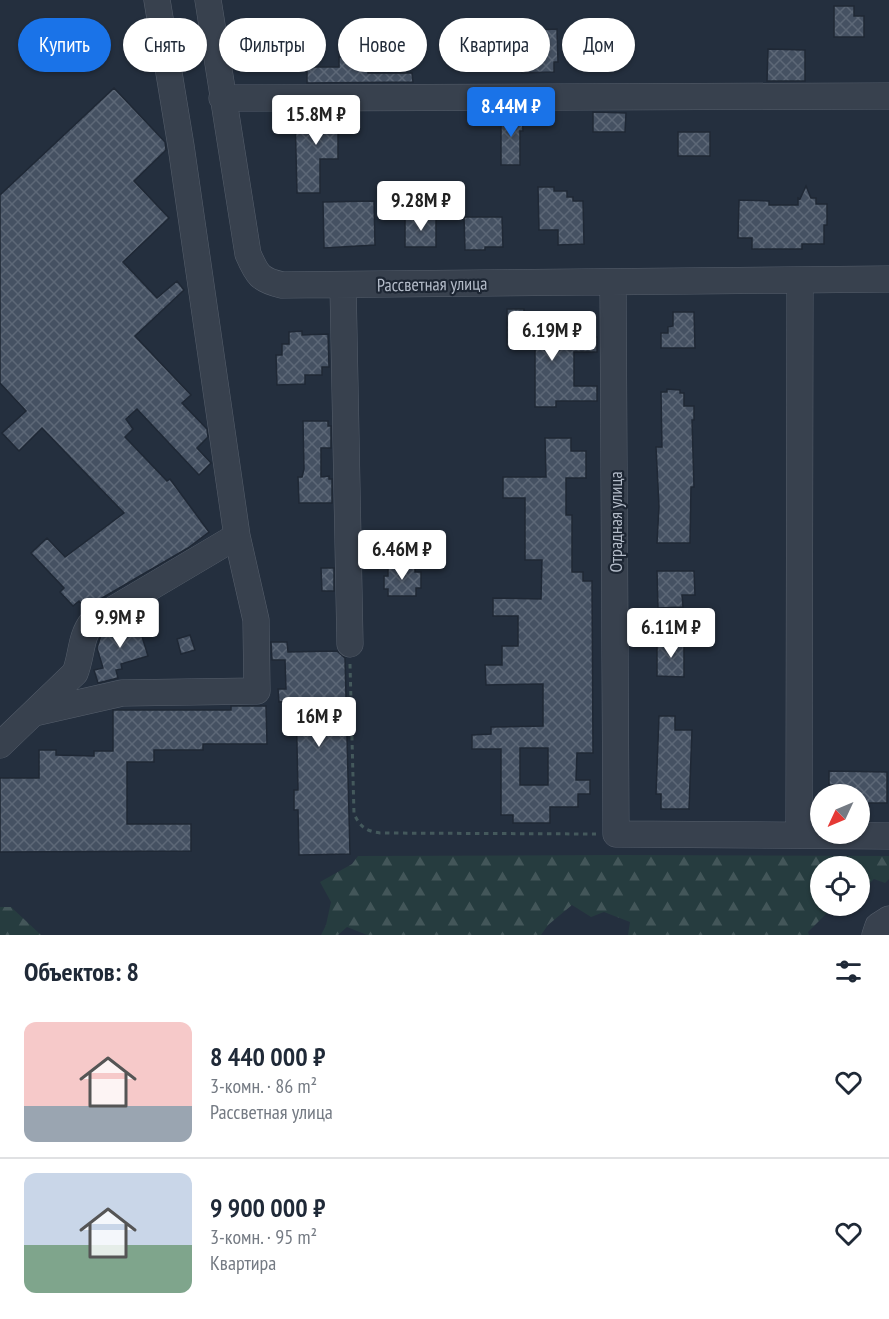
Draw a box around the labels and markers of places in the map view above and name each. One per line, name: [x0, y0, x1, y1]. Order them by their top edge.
pin: 8.44M ₽: [456, 87, 566, 138]
pin: 15.8M ₽: [261, 95, 371, 146]
pin: 9.28M ₽: [366, 181, 476, 232]
pin: 6.19M ₽: [497, 311, 607, 362]
pin: 6.46M ₽: [347, 530, 457, 581]
pin: 9.9M ₽: [71, 598, 169, 649]
pin: 6.11M ₽: [616, 608, 726, 659]
pin: 16M ₽: [277, 697, 361, 748]

